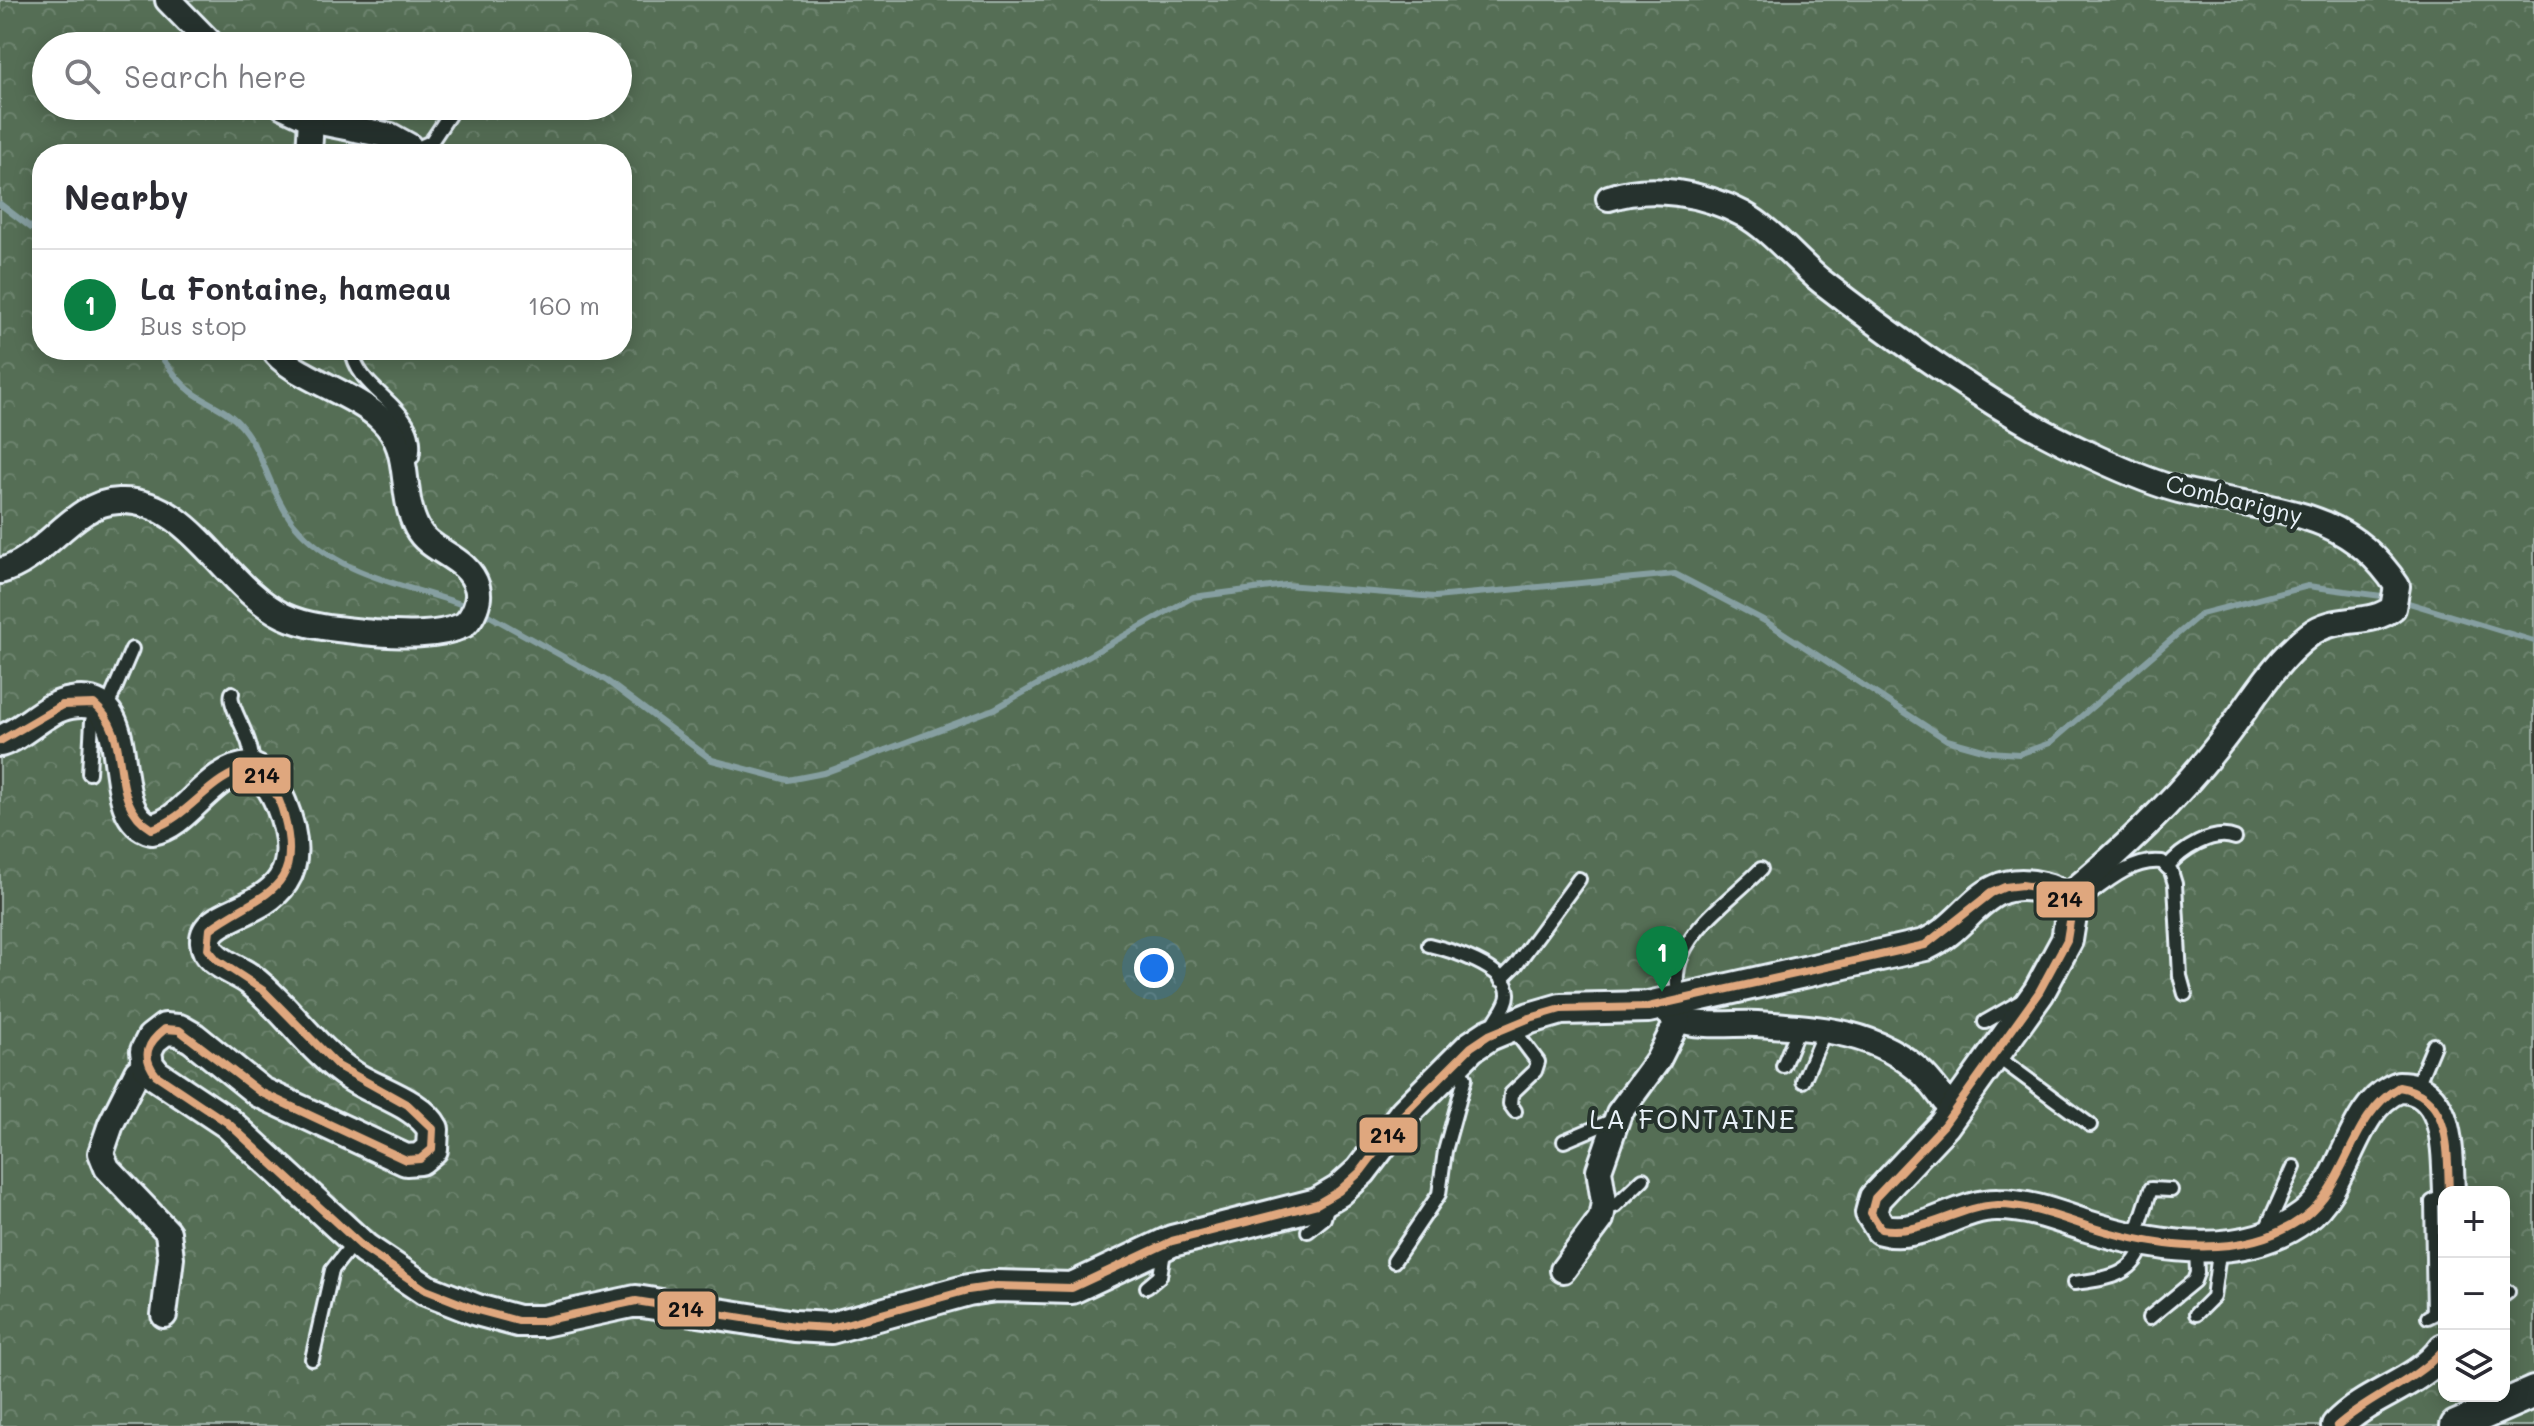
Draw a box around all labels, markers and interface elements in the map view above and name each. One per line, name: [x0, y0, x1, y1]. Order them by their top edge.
search box: [32, 32, 632, 120]
icon: search: [60, 54, 104, 98]
text: Search here: [124, 56, 307, 96]
text: Nearby: [64, 174, 189, 219]
text: La Fontaine, hameau: [140, 268, 451, 308]
text: 1: [84, 288, 96, 322]
text: 160 m: [528, 288, 600, 322]
text: Bus stop: [140, 308, 247, 342]
street label: Combarigny: [2163, 467, 2306, 531]
line badge: 214: [231, 756, 292, 795]
text: 214: [244, 760, 280, 789]
line badge: 214: [2035, 880, 2096, 919]
text: 214: [2047, 884, 2083, 913]
pin: 1: [1636, 926, 1688, 992]
your location: [1134, 948, 1174, 988]
district label: LA FONTAINE: [1589, 1100, 1797, 1136]
line badge: 214: [1358, 1116, 1419, 1154]
text: 214: [1370, 1120, 1406, 1149]
map controls: [2438, 1186, 2510, 1402]
button: +: [2438, 1186, 2510, 1258]
button: −: [2438, 1258, 2510, 1330]
line badge: 214: [656, 1290, 717, 1328]
text: 214: [668, 1294, 704, 1323]
button: layers: [2438, 1330, 2510, 1402]

